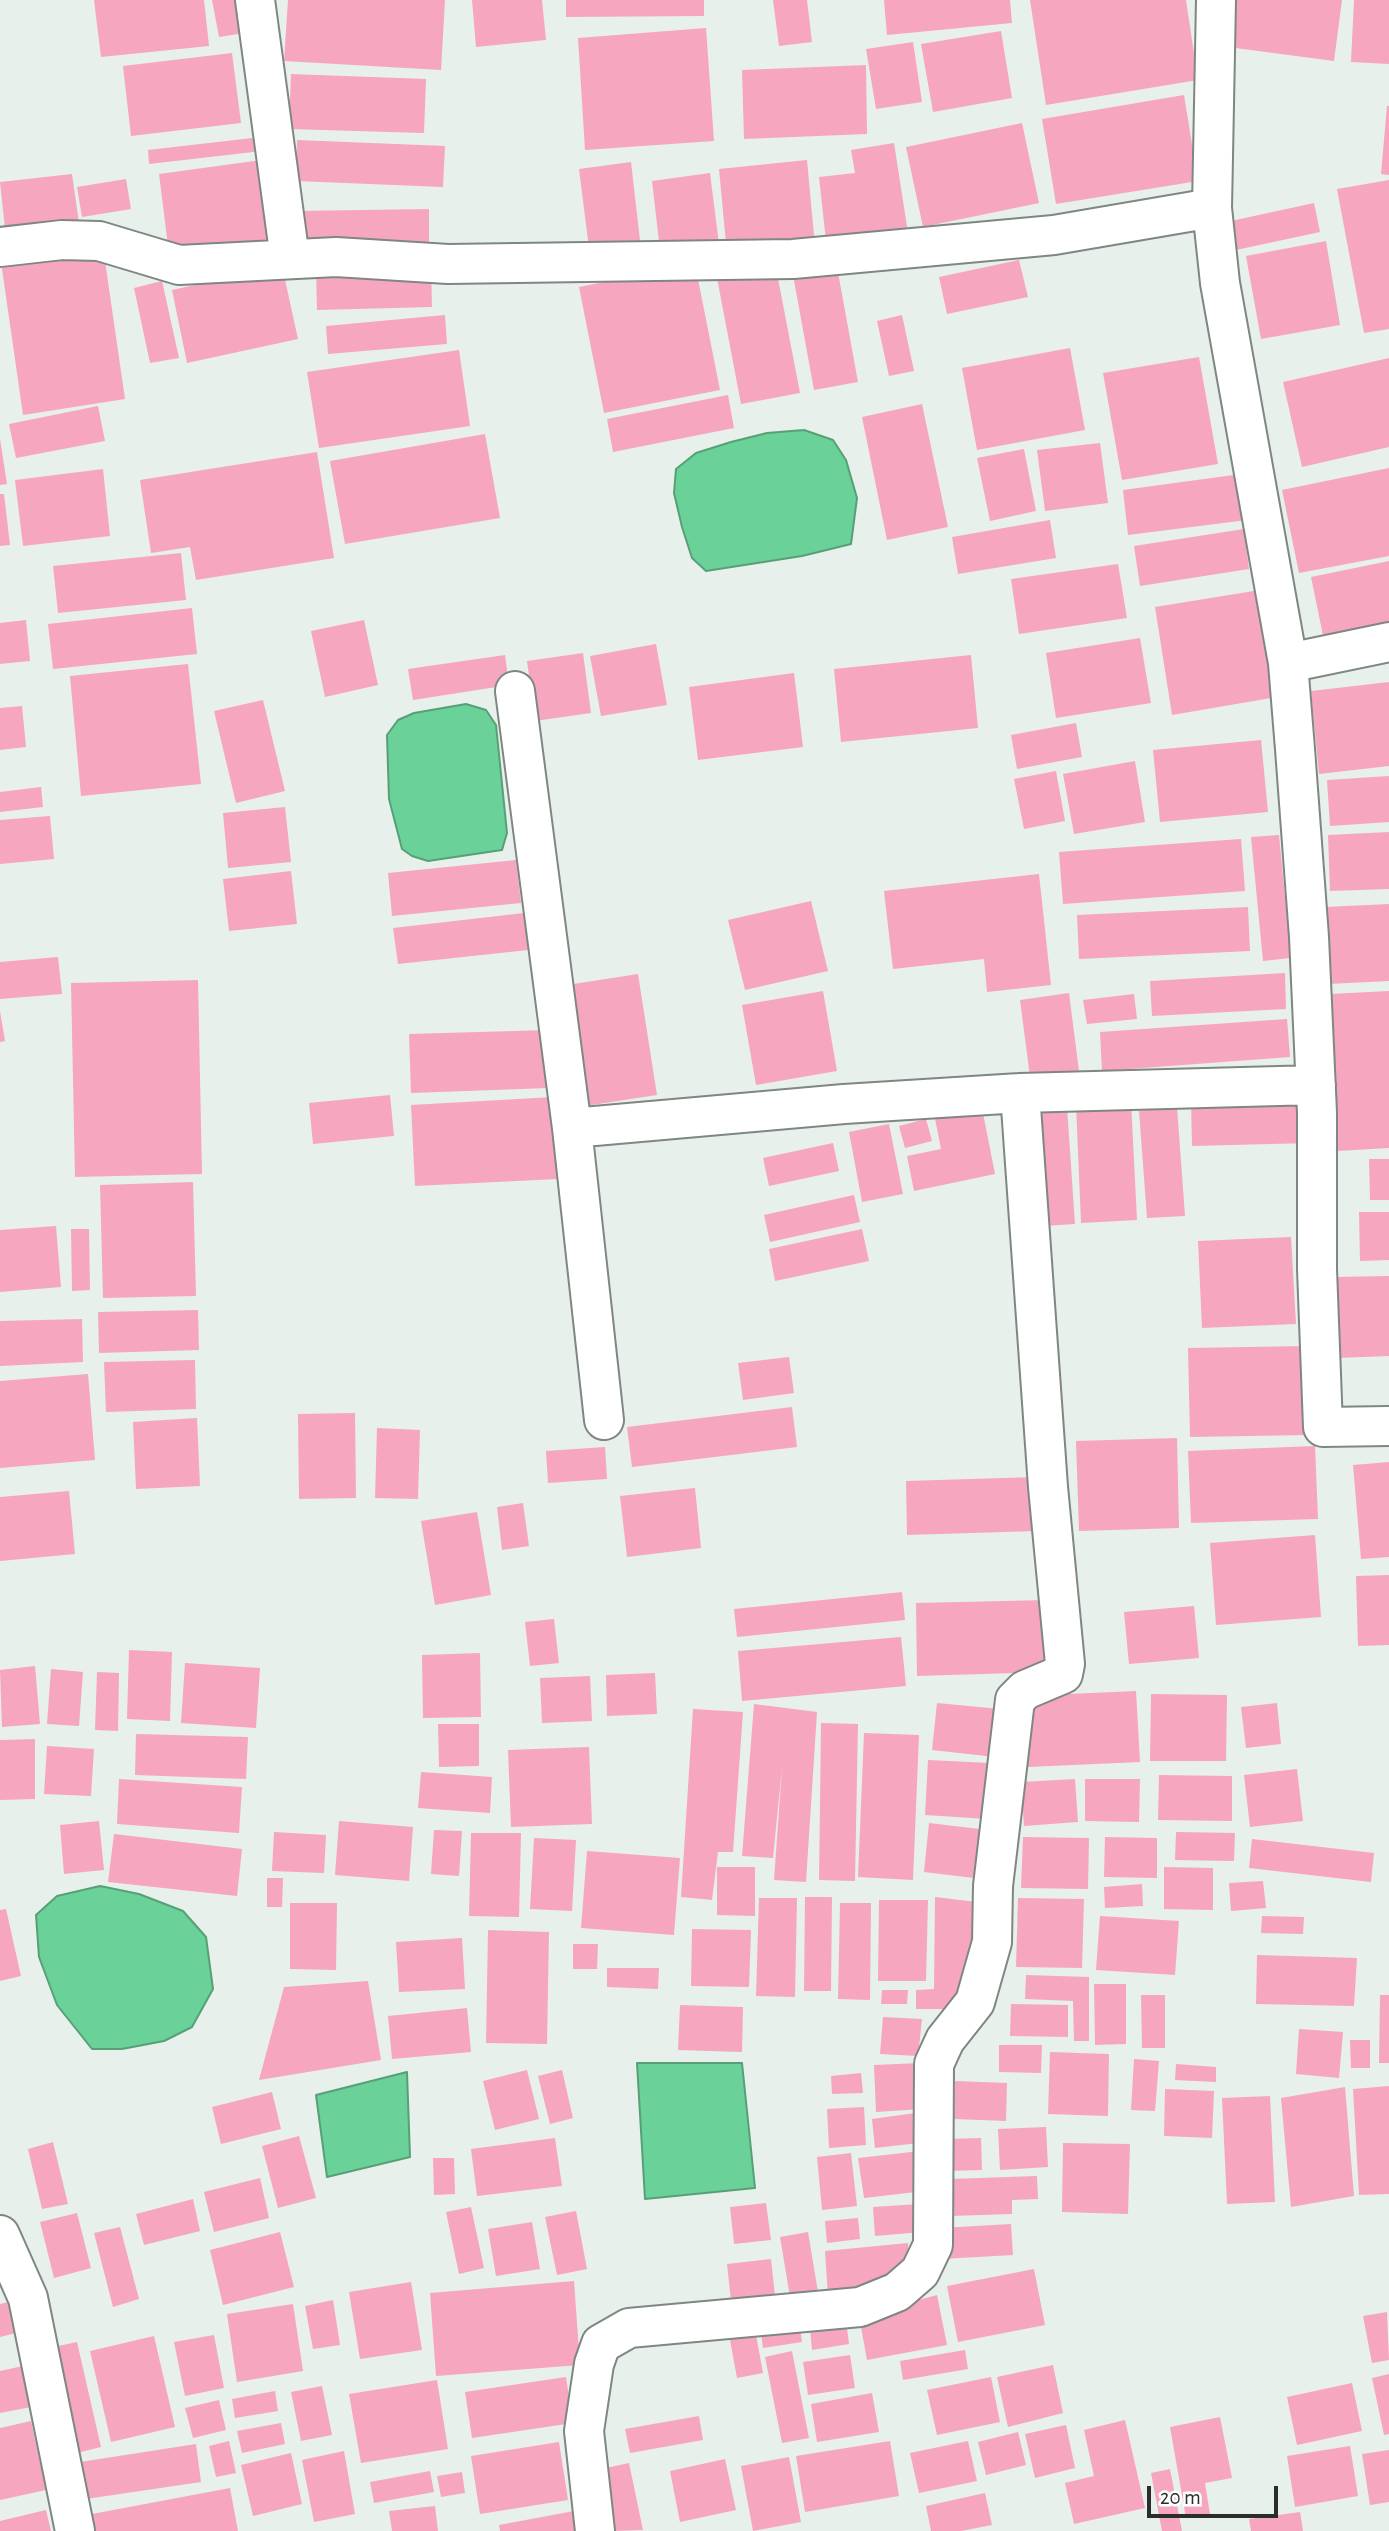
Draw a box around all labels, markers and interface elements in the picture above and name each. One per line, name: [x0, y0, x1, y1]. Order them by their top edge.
scale bar: [1151, 2472, 1282, 2516]
text: 20 m: [1160, 2487, 1201, 2508]

